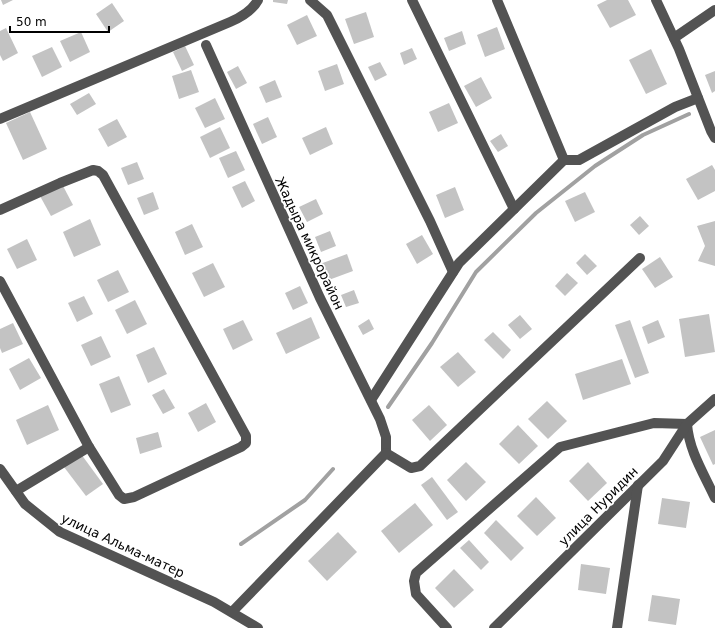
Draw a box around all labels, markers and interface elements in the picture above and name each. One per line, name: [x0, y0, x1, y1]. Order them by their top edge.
scale bar: [10, 8, 109, 34]
text: 50 m: [16, 15, 47, 29]
street label: Жадыра микрорайон: [272, 174, 347, 312]
street label: улица Нуридин: [556, 464, 641, 549]
street label: улица Альма-матер: [59, 510, 187, 581]

